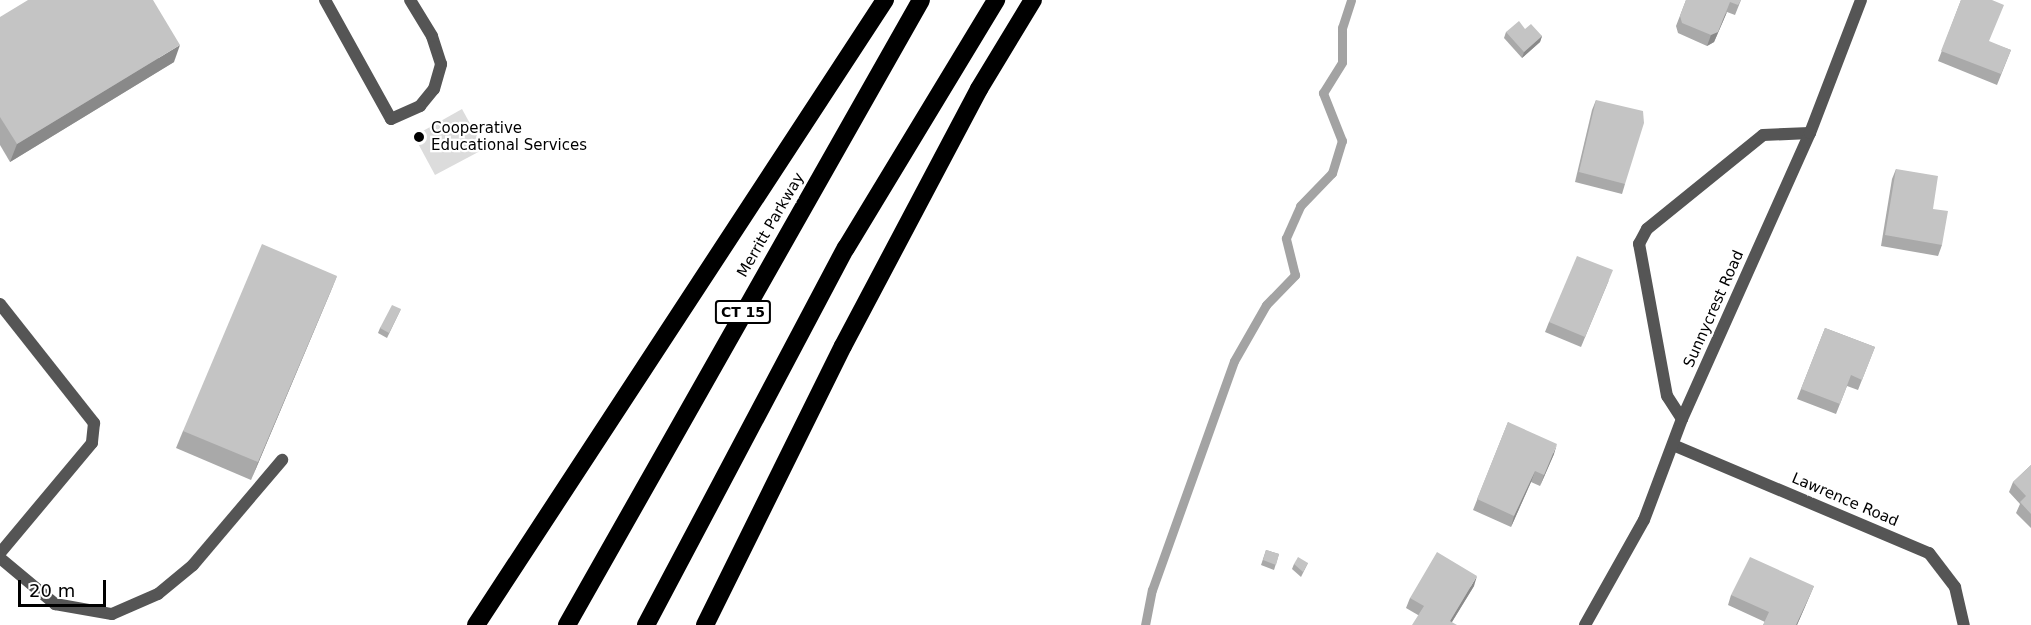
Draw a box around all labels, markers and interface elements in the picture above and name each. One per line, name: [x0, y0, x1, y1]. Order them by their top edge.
place label: Cooperative Educational Services: [431, 119, 587, 154]
marker: Cooperative Educational Services: [412, 130, 426, 144]
street label: Merritt Parkway: [734, 170, 808, 280]
street label: Sunnycrest Road: [1680, 248, 1748, 370]
road number: CT 15: [714, 301, 771, 323]
street label: Lawrence Road: [1789, 469, 1901, 531]
scale bar: [21, 568, 110, 606]
text: 20 m: [29, 580, 75, 601]

